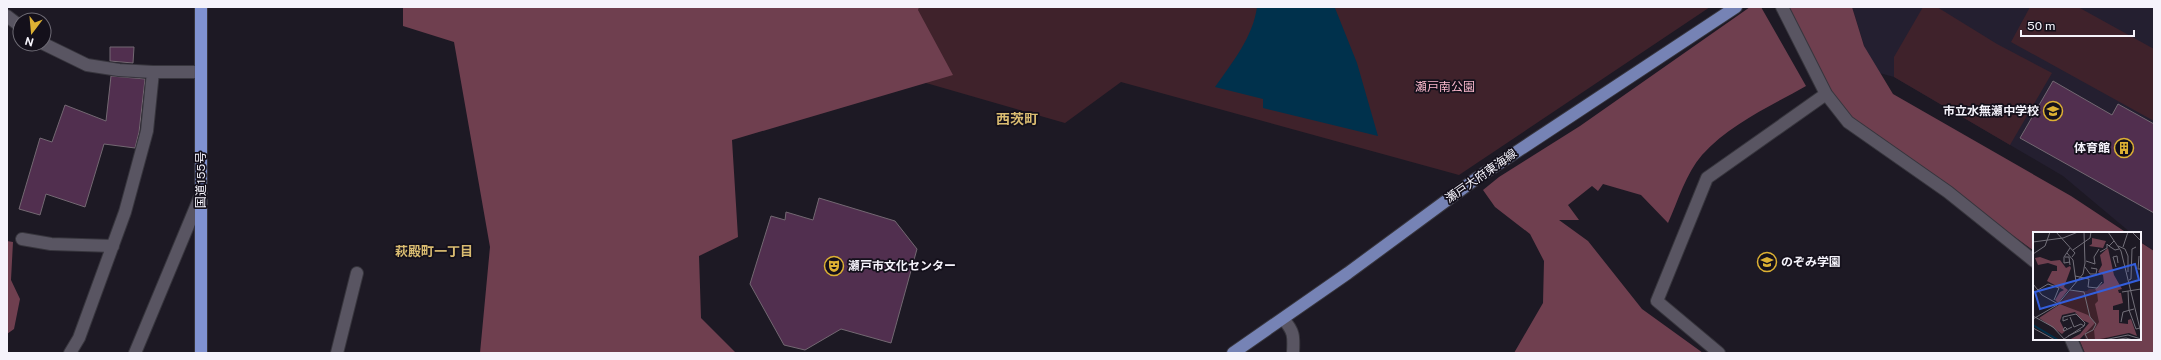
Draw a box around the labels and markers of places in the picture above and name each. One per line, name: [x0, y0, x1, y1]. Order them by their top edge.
school or university icon: 市立水無瀬中学校: [2042, 100, 2064, 122]
place label: 市立水無瀬中学校: [1943, 104, 2039, 118]
building icon: 体育館: [2113, 137, 2135, 159]
place label: 体育館: [2074, 141, 2110, 155]
school or university icon: のぞみ学園: [1756, 251, 1778, 273]
theatre icon: 瀬戸市文化センター: [823, 255, 845, 277]
place label: のぞみ学園: [1781, 255, 1841, 269]
place label: 瀬戸市文化センター: [848, 259, 956, 273]

